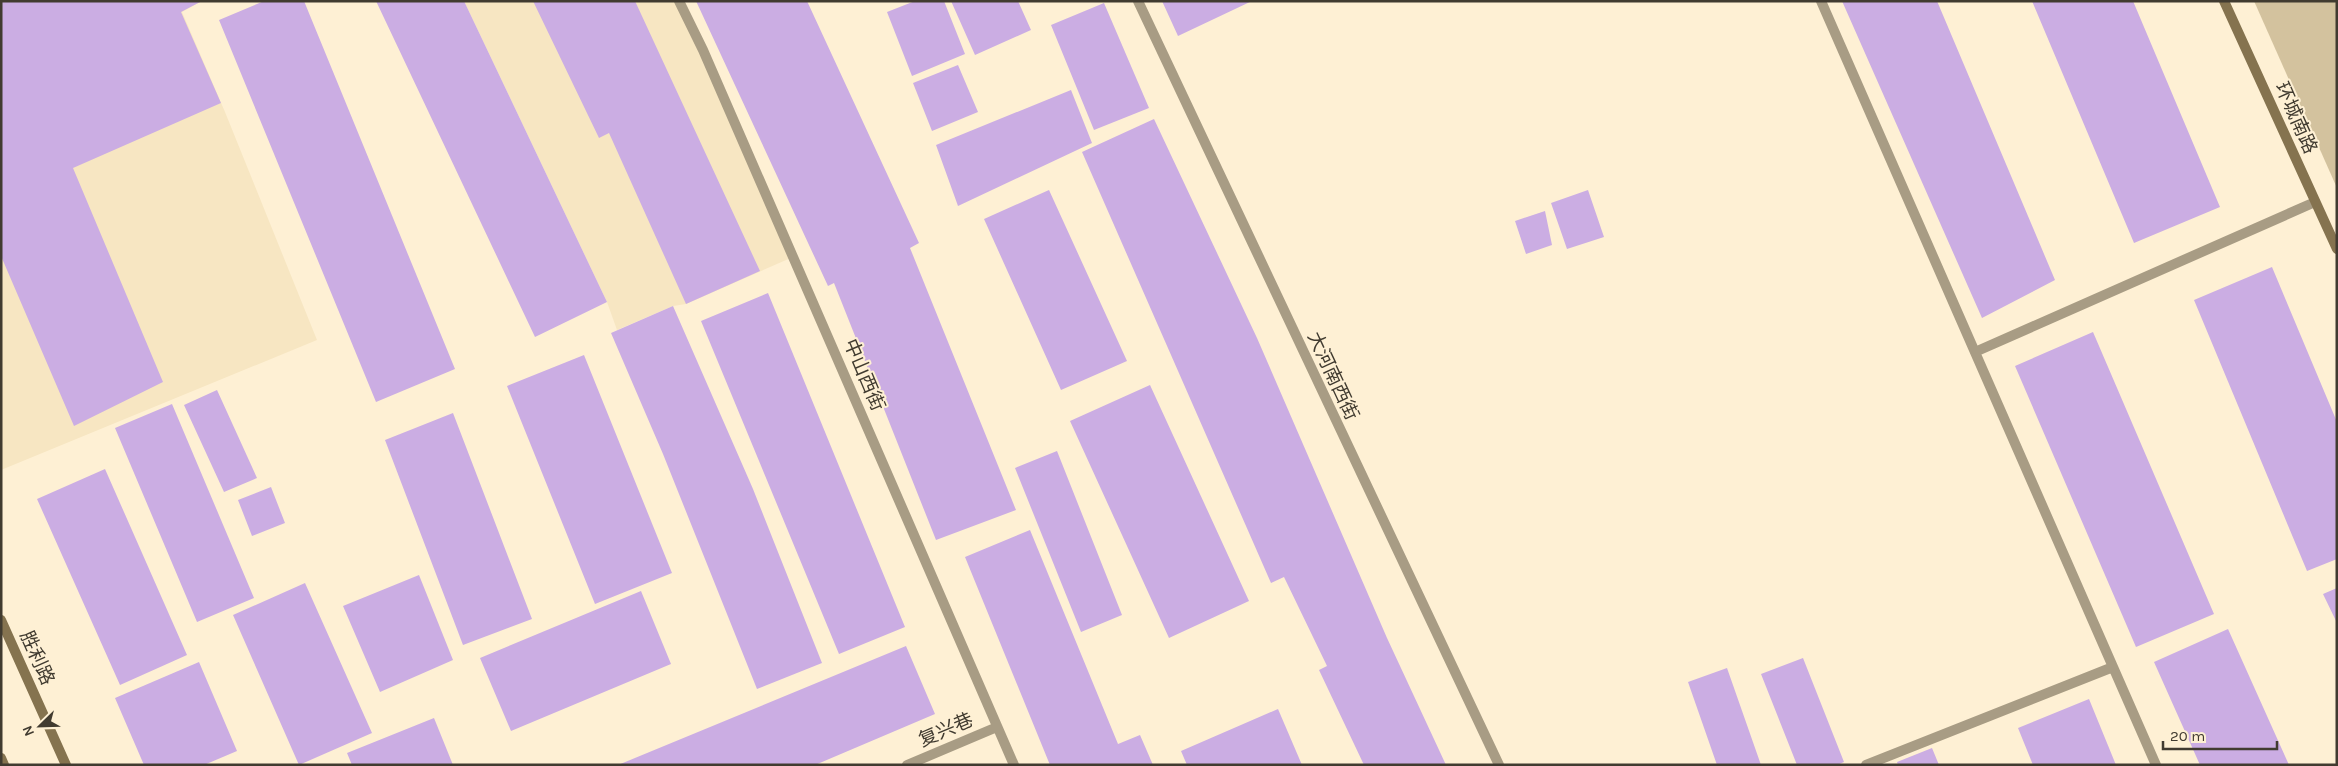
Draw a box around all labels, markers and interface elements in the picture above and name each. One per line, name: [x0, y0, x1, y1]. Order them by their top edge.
street label: 环城南路: [2270, 79, 2322, 157]
street label: 大河南西街: [1303, 328, 1363, 424]
street label: 中山西街: [839, 336, 889, 414]
street label: 胜利路: [15, 627, 59, 689]
north arrow: [15, 701, 65, 751]
street label: 复兴巷: [915, 709, 977, 751]
scale bar: [2163, 718, 2277, 750]
text: N: [19, 723, 38, 739]
text: 20 m: [2170, 727, 2205, 745]

